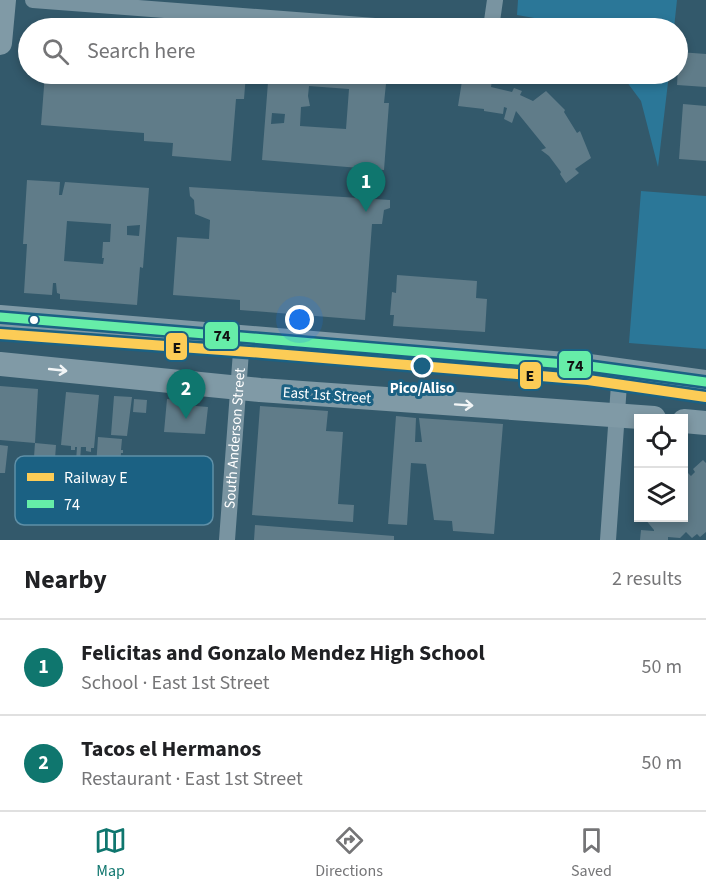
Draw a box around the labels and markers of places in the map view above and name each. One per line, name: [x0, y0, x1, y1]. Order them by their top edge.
pin: 1: [346, 162, 386, 212]
unlabelled marker: [28, 314, 40, 326]
marker: Pico/Aliso: [411, 355, 433, 377]
pin: 2: [166, 370, 206, 419]
place label: Pico/Aliso: [390, 378, 454, 399]

